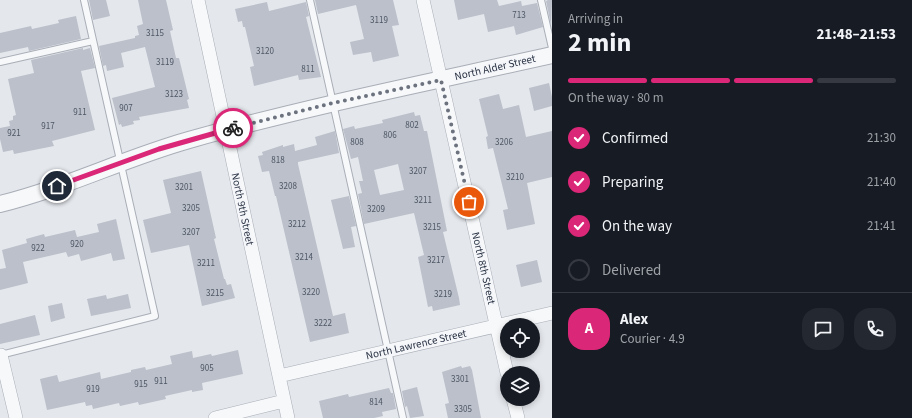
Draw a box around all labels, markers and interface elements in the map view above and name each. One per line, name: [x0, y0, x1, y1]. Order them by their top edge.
house number: 713: [512, 9, 526, 22]
text: Arriving in: [568, 10, 623, 28]
house number: 3119: [370, 14, 388, 27]
text: 2 min: [568, 24, 631, 61]
text: 21:48–21:53: [816, 24, 896, 45]
house number: 3115: [146, 27, 164, 40]
house number: 3120: [256, 45, 274, 58]
street label: North Alder Street: [453, 51, 537, 84]
house number: 3119: [156, 56, 174, 69]
house number: 811: [301, 63, 315, 76]
house number: 3123: [165, 88, 183, 101]
text: On the way · 80 m: [568, 89, 663, 107]
house number: 907: [119, 102, 133, 115]
house number: 911: [73, 106, 87, 119]
courier: [213, 108, 253, 148]
icon: bike: [222, 117, 244, 139]
house number: 802: [405, 119, 419, 132]
house number: 917: [41, 120, 55, 133]
house number: 921: [7, 127, 21, 140]
icon: check: [568, 127, 590, 149]
text: Confirmed: [602, 128, 668, 149]
house number: 806: [383, 129, 397, 142]
text: 21:30: [867, 129, 896, 147]
house number: 808: [350, 136, 364, 149]
house number: 3206: [495, 136, 513, 149]
house number: 818: [271, 154, 285, 167]
house number: 3207: [409, 165, 427, 178]
pin: [40, 169, 74, 203]
street label: North 9th Street: [228, 171, 258, 247]
house number: 3210: [506, 171, 524, 184]
icon: check: [568, 171, 590, 193]
text: Preparing: [602, 172, 663, 193]
text: 21:40: [867, 173, 896, 191]
icon: home: [46, 175, 68, 197]
house number: 3208: [279, 180, 297, 193]
house number: 3201: [175, 181, 193, 194]
pin: [452, 185, 486, 219]
icon: bag: [458, 191, 480, 213]
house number: 3211: [414, 194, 432, 207]
house number: 3205: [182, 202, 200, 215]
house number: 3209: [367, 203, 385, 216]
icon: check: [568, 215, 590, 237]
text: On the way: [602, 216, 672, 237]
text: 21:41: [867, 217, 896, 235]
house number: 3212: [288, 218, 306, 231]
house number: 3215: [423, 221, 441, 234]
house number: 3207: [182, 226, 200, 239]
street label: North 8th Street: [468, 231, 499, 306]
house number: 920: [70, 238, 84, 251]
house number: 922: [31, 242, 45, 255]
house number: 3214: [295, 251, 313, 264]
house number: 3217: [427, 254, 445, 267]
house number: 3211: [197, 257, 215, 270]
text: Delivered: [602, 260, 661, 281]
house number: 3220: [302, 286, 320, 299]
house number: 3215: [206, 287, 224, 300]
house number: 3219: [434, 288, 452, 301]
button: chat: [802, 308, 844, 350]
button: phone: [854, 308, 896, 350]
text: Alex: [620, 309, 648, 330]
house number: 3222: [314, 317, 332, 330]
map controls: [500, 318, 540, 406]
button: locate: [500, 318, 540, 358]
text: A: [585, 318, 593, 339]
street label: North Lawrence Street: [364, 326, 468, 363]
text: Courier · 4.9: [620, 330, 685, 348]
house number: 905: [200, 362, 214, 375]
button: layers: [500, 366, 540, 406]
house number: 3301: [451, 373, 469, 386]
house number: 911: [154, 375, 168, 388]
house number: 915: [134, 378, 148, 391]
house number: 919: [86, 383, 100, 396]
house number: 814: [369, 396, 383, 409]
house number: 3305: [454, 403, 472, 416]

